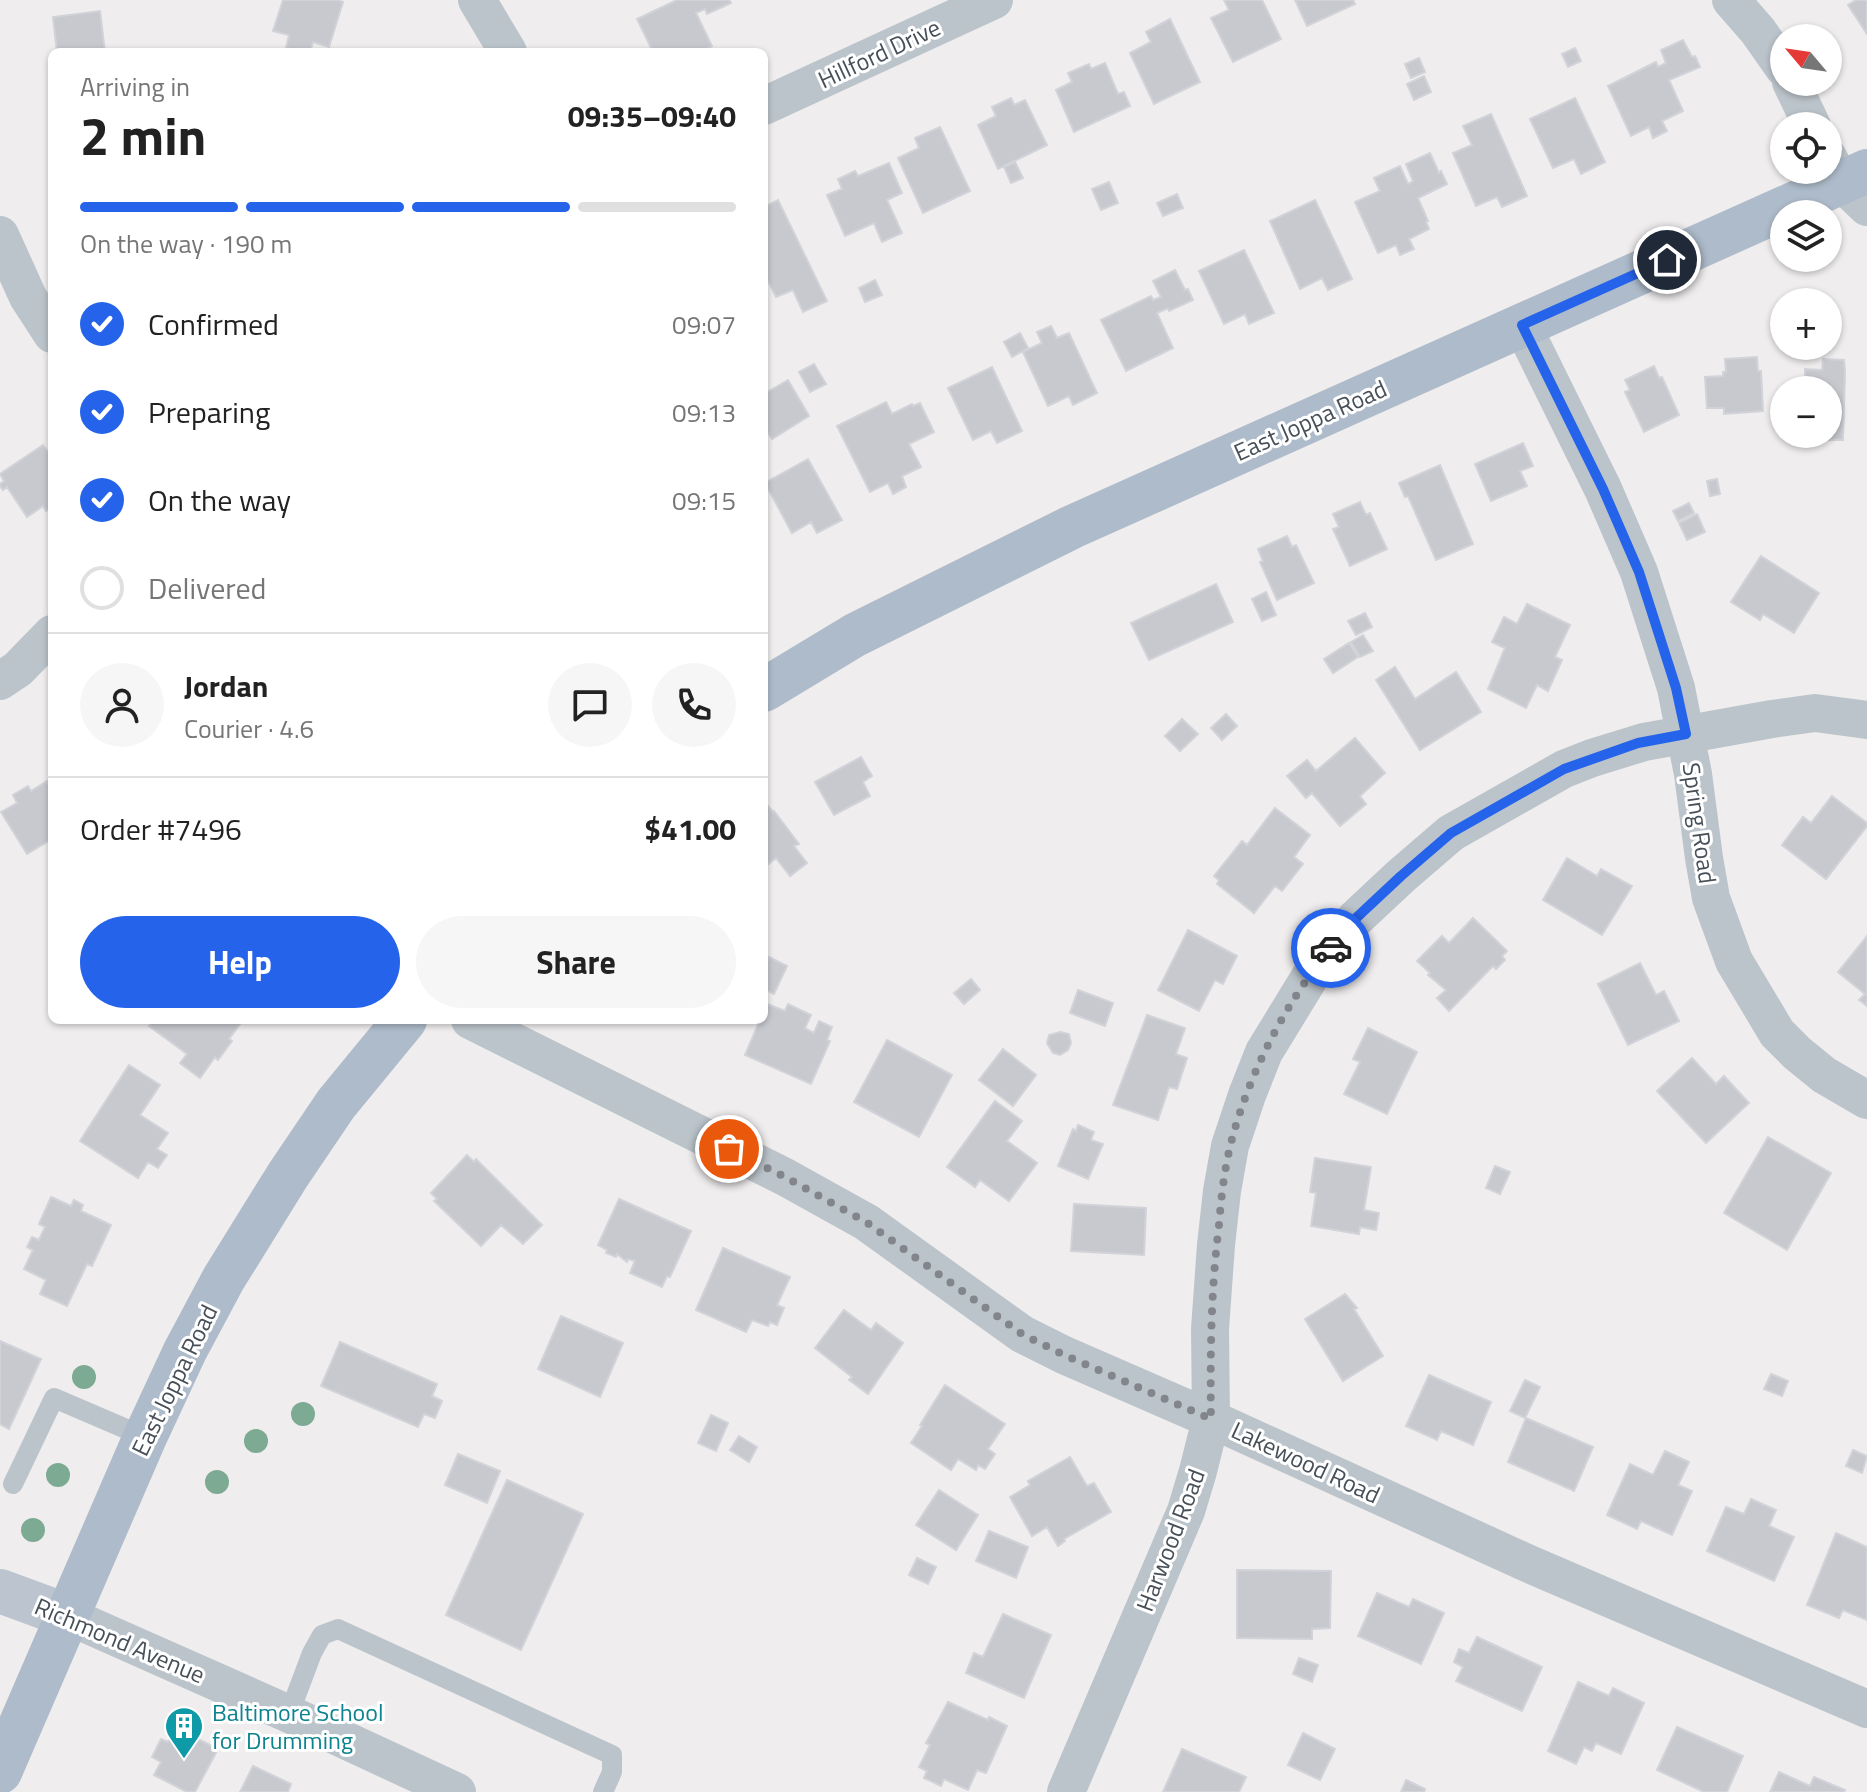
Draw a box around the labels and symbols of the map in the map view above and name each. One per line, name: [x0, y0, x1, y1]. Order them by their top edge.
street label: Hillford Drive: [812, 9, 946, 97]
north arrow: [1770, 24, 1842, 96]
pin: [1633, 226, 1701, 294]
street label: East Joppa Road: [1228, 370, 1392, 470]
street label: Spring Road: [1674, 760, 1726, 886]
courier: [1291, 908, 1371, 988]
pin: [695, 1115, 763, 1183]
street label: East Joppa Road: [122, 1298, 226, 1462]
street label: Lakewood Road: [1226, 1412, 1386, 1512]
street label: Harwood Road: [1126, 1464, 1214, 1616]
street label: Richmond Avenue: [29, 1588, 211, 1692]
place label: Baltimore School for Drumming: [212, 1694, 383, 1758]
building icon: Baltimore School for Drumming: [163, 1705, 205, 1760]

